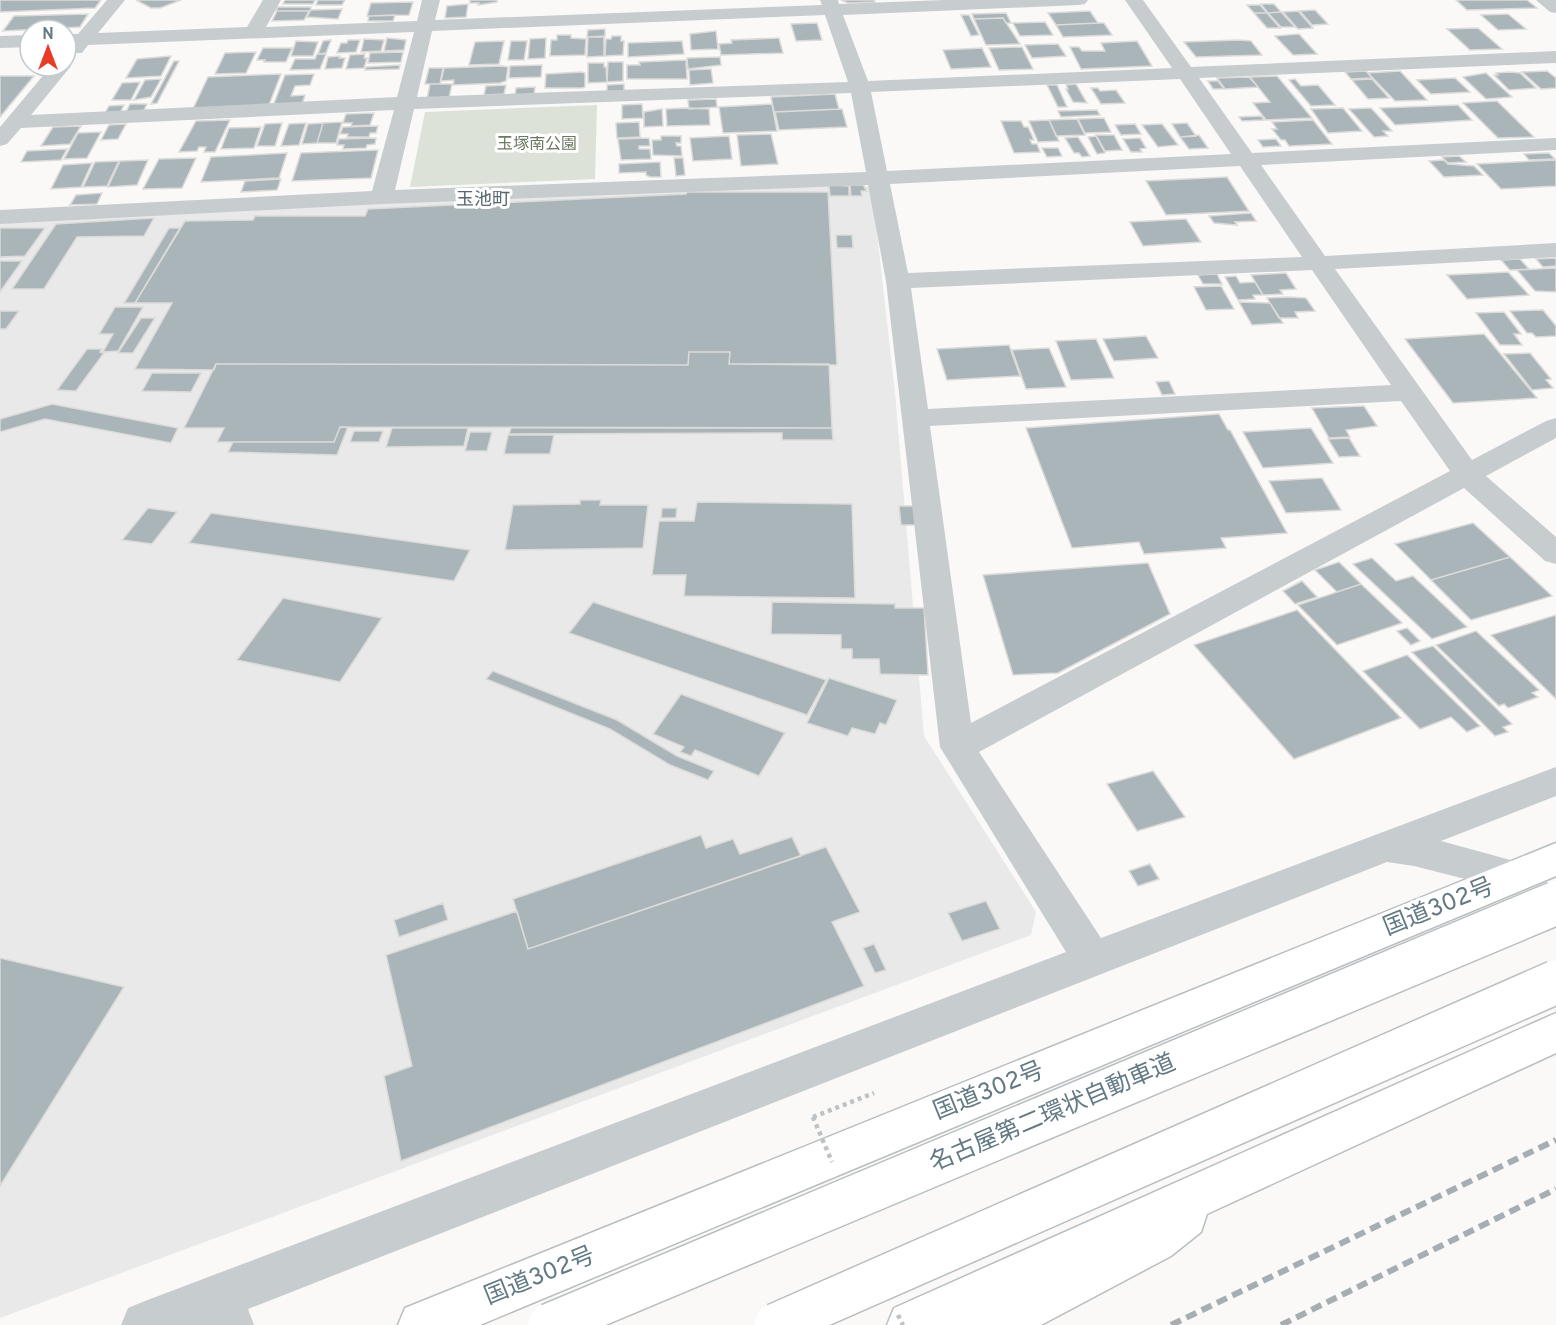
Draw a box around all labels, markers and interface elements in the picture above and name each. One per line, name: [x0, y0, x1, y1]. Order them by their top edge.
north arrow: [18, 18, 78, 78]
text: N: [42, 25, 54, 45]
park label: 玉塚南公園: [497, 135, 577, 155]
district label: 玉池町: [456, 189, 510, 212]
street label: 国道302号: [1379, 872, 1499, 944]
street label: 名古屋第二環状自動車道: [926, 1049, 1180, 1179]
street label: 国道302号: [929, 1056, 1049, 1128]
street label: 国道302号: [480, 1241, 600, 1313]

